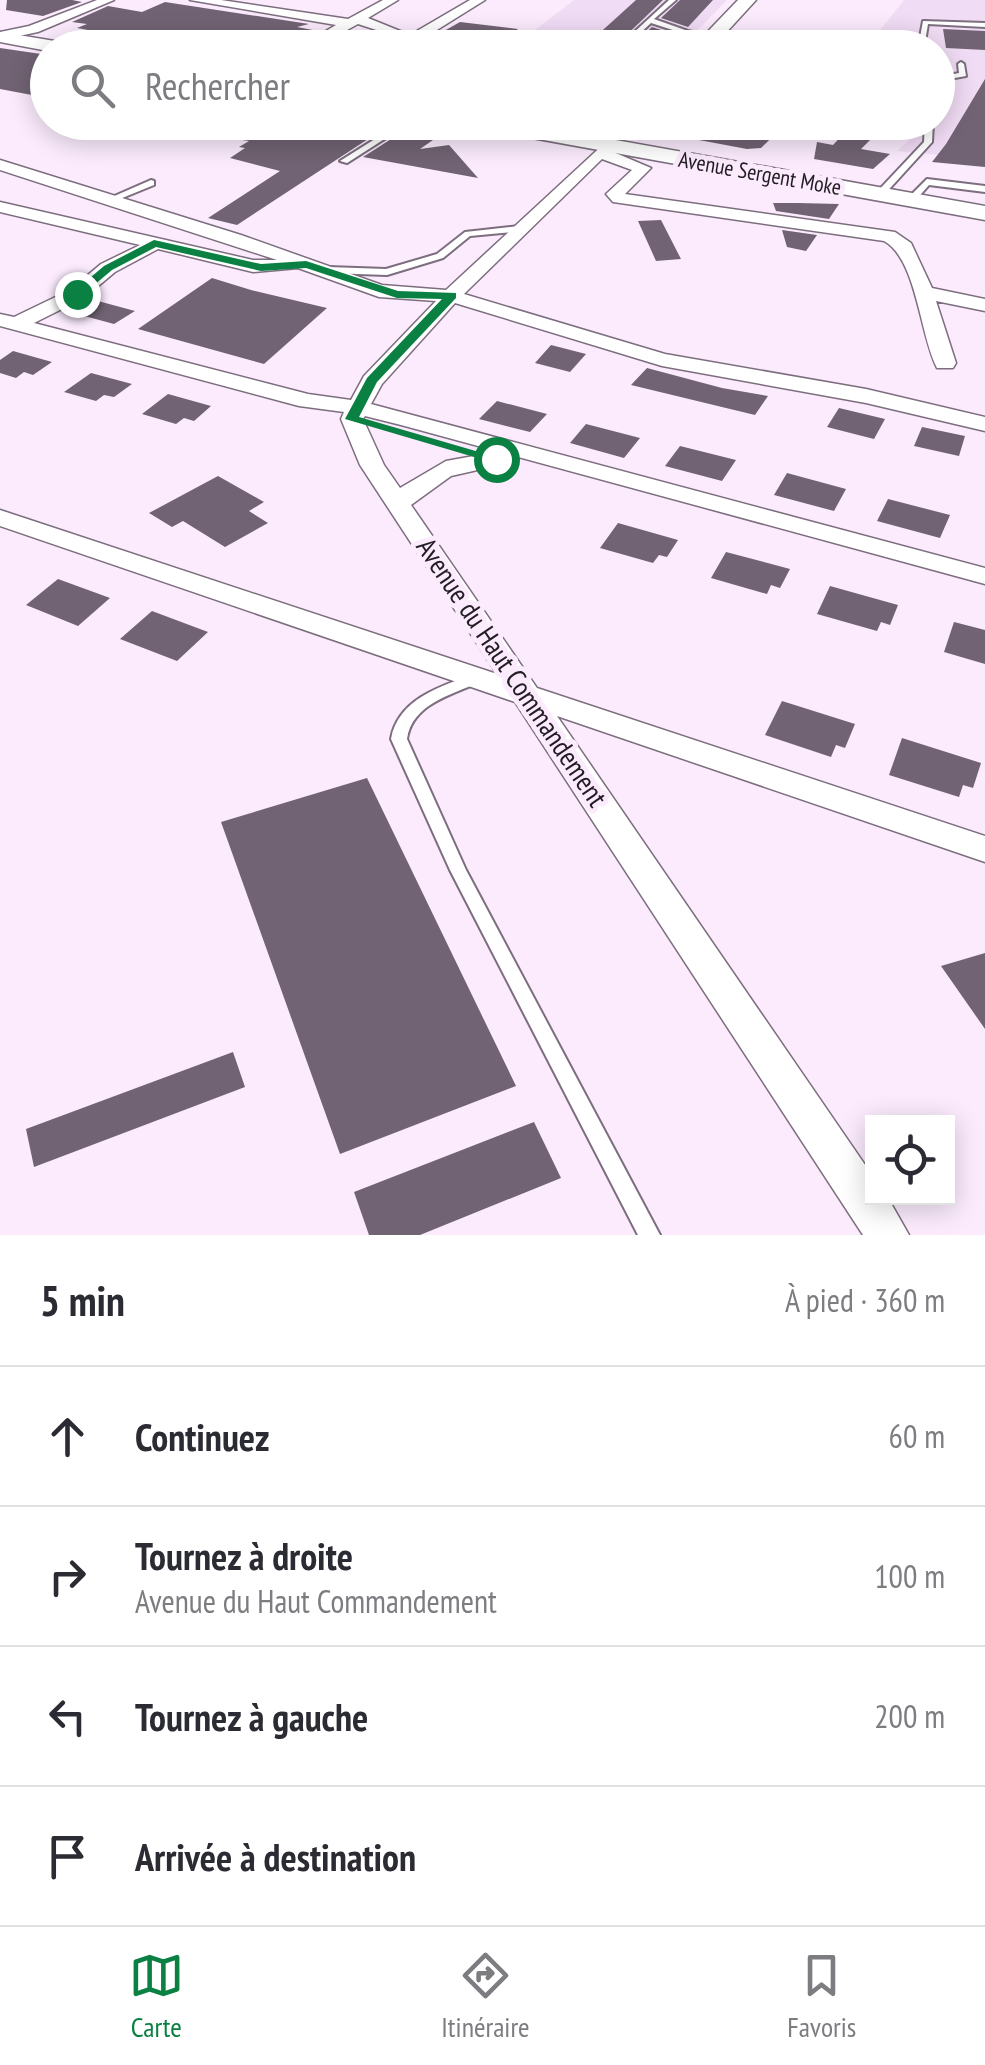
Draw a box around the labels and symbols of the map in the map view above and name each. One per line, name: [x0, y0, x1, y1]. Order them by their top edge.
street label: Avenue Sergent Moke: [676, 145, 844, 201]
route end: [55, 272, 101, 318]
route start: [474, 437, 520, 483]
street label: Avenue du Haut Commandement: [409, 530, 616, 814]

